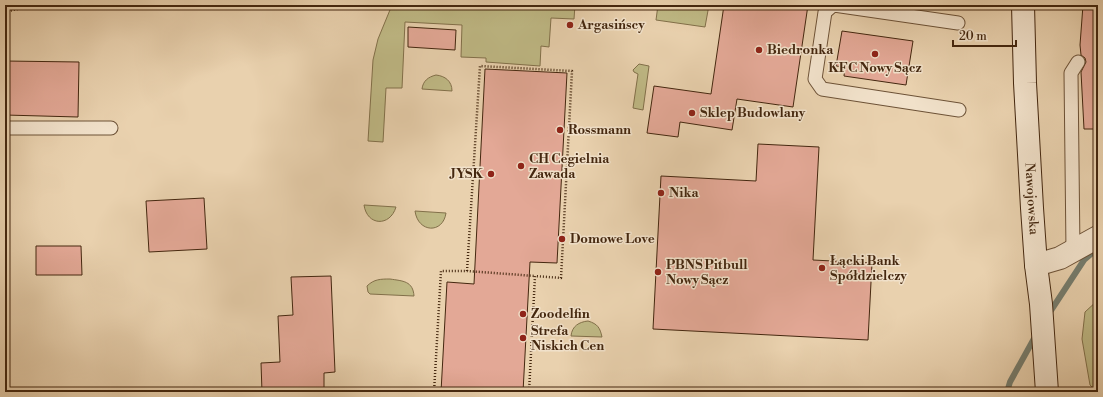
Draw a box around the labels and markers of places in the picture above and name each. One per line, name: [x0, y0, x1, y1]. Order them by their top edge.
place label: Argasińscy: [577, 17, 645, 33]
marker: Argasińscy: [565, 20, 575, 30]
place label: Biedronka: [767, 42, 834, 58]
marker: Biedronka: [754, 45, 764, 55]
marker: KFC Nowy Sącz: [870, 49, 880, 59]
place label: KFC Nowy Sącz: [828, 60, 922, 76]
place label: Sklep Budowlany: [700, 105, 806, 121]
marker: Sklep Budowlany: [687, 108, 697, 118]
place label: Rossmann: [568, 122, 631, 138]
marker: Rossmann: [555, 125, 565, 135]
place label: CH Cegielnia Zawada: [529, 151, 610, 182]
marker: CH Cegielnia Zawada: [516, 161, 526, 171]
place label: JYSK: [449, 166, 483, 182]
marker: JYSK: [486, 169, 496, 179]
place label: Nika: [669, 185, 700, 201]
marker: Nika: [656, 188, 666, 198]
place label: Domowe Love: [570, 231, 655, 247]
marker: Domowe Love: [557, 234, 567, 244]
place label: Łącki Bank Spółdzielczy: [830, 253, 907, 284]
place label: PBNS Pitbull Nowy Sącz: [666, 257, 748, 288]
marker: Łącki Bank Spółdzielczy: [817, 263, 827, 273]
marker: PBNS Pitbull Nowy Sącz: [653, 267, 663, 277]
place label: Zoodelfin: [531, 306, 590, 322]
marker: Zoodelfin: [518, 309, 528, 319]
place label: Strefa Niskich Cen: [531, 323, 604, 354]
marker: Strefa Niskich Cen: [518, 333, 528, 343]

